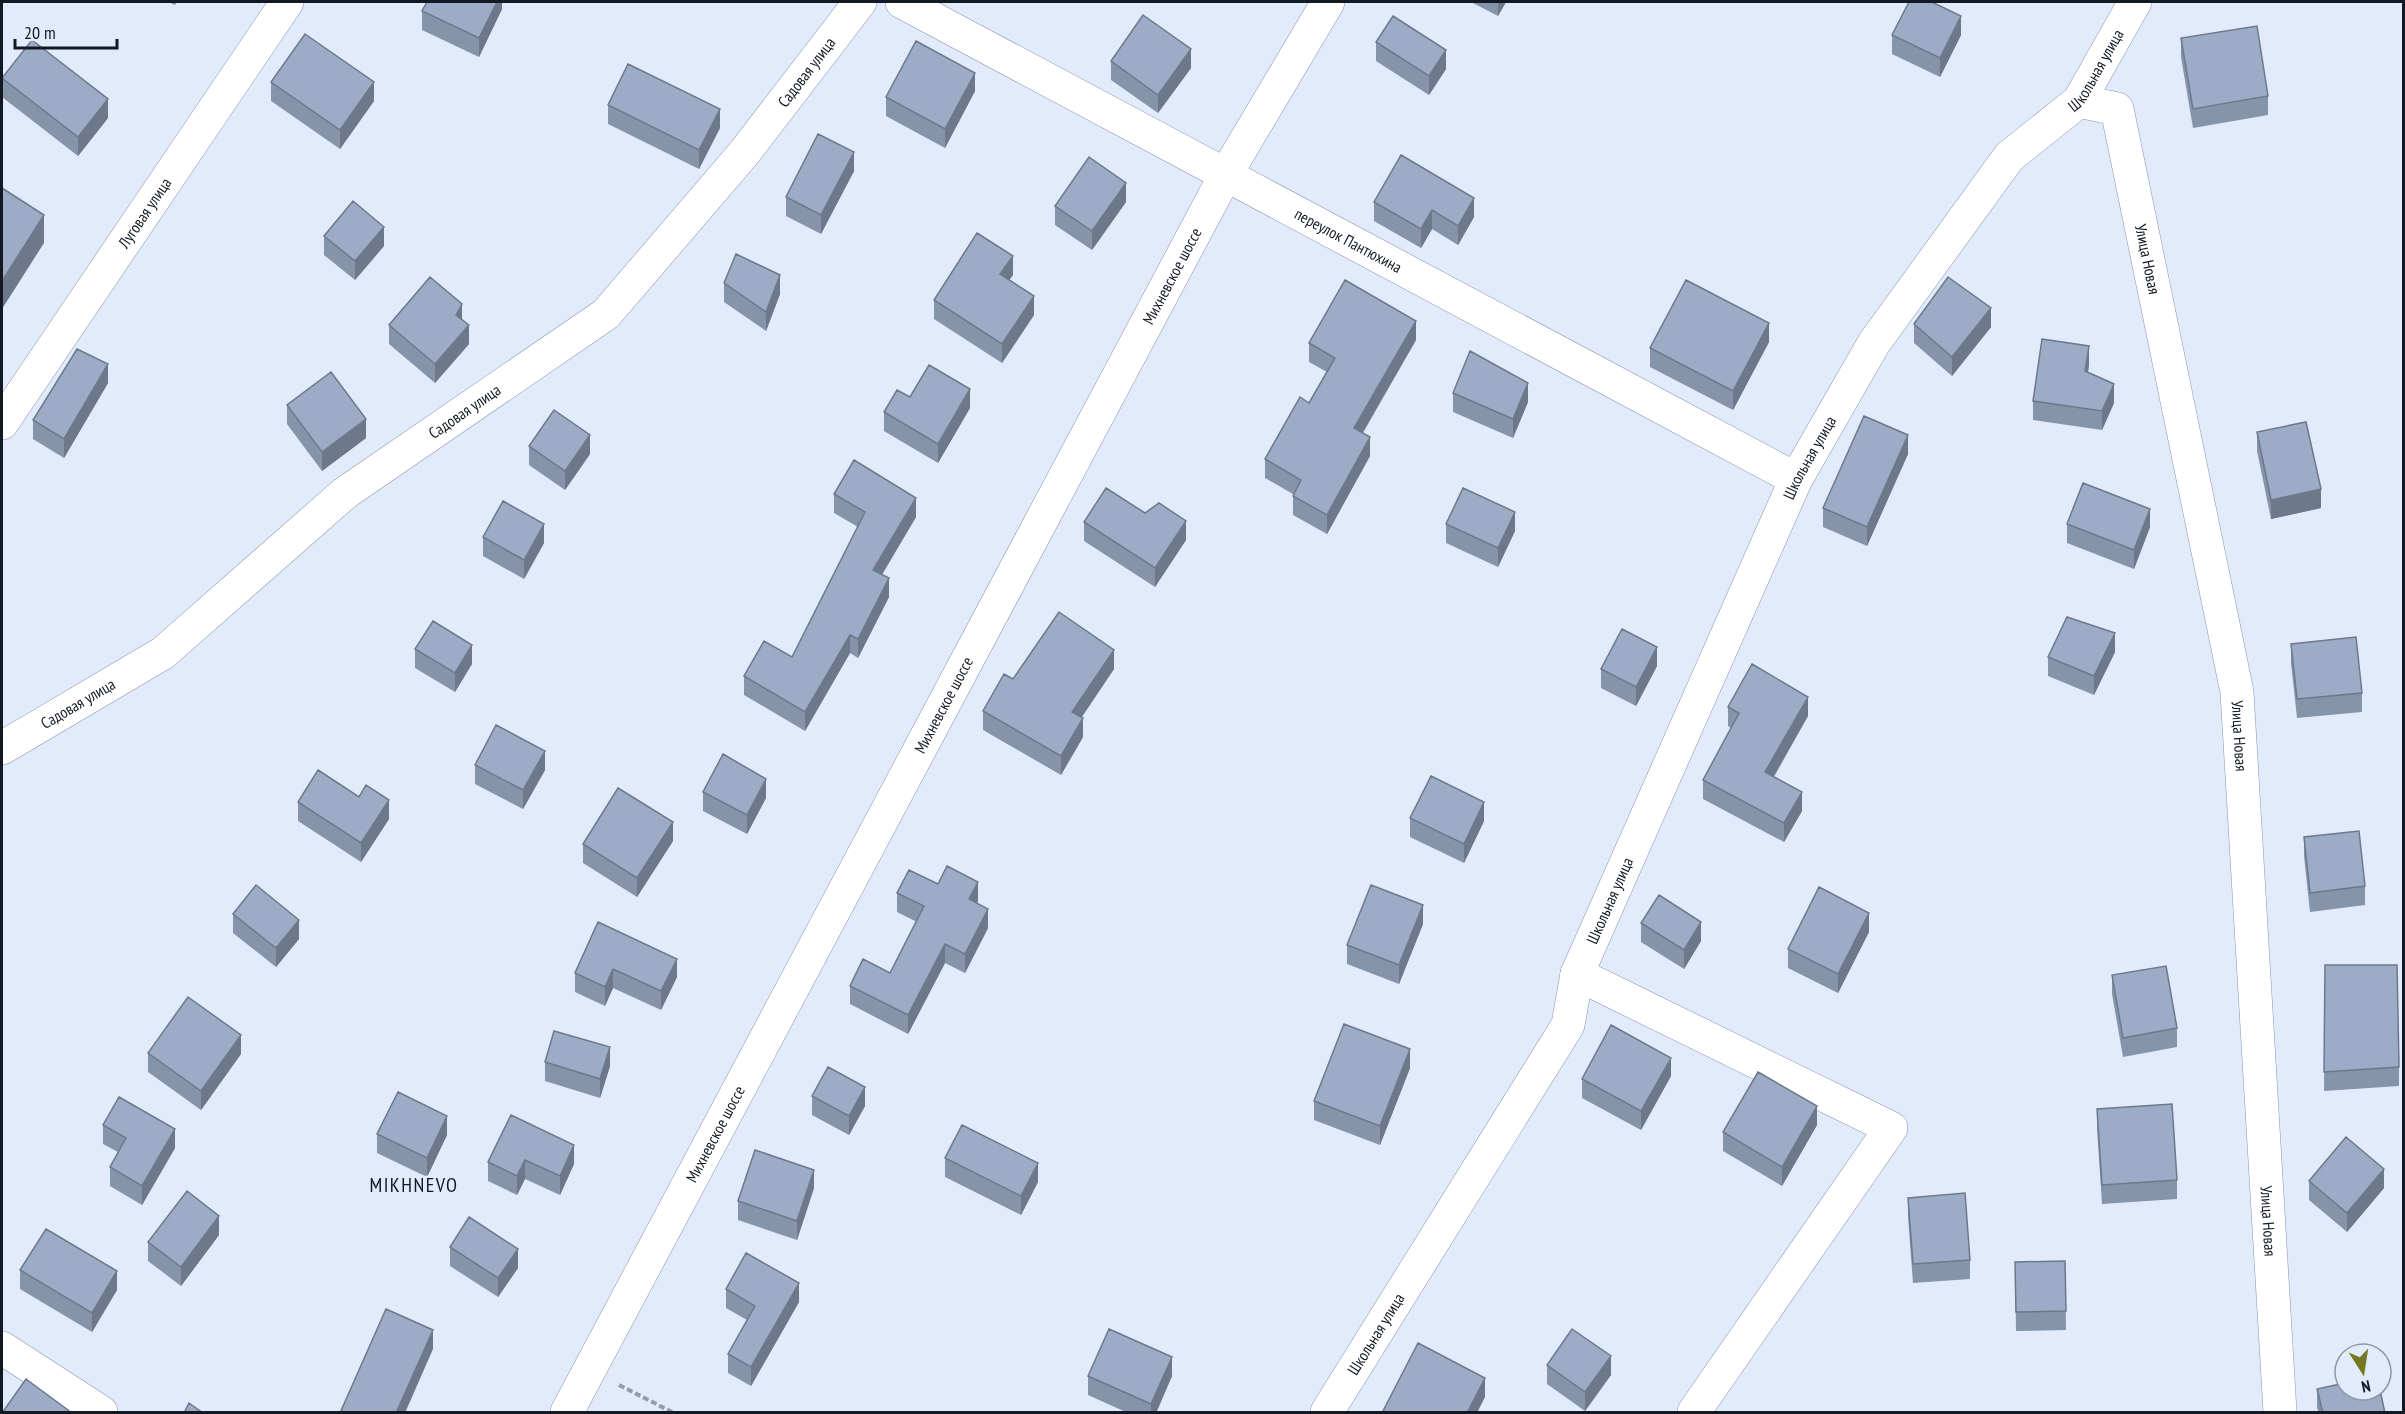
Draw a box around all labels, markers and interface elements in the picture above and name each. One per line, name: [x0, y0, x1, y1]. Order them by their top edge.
scale bar: [15, 12, 117, 50]
text: 20 m: [24, 21, 56, 44]
street label: Школьная улица: [2064, 26, 2128, 116]
street label: Садовая улица: [773, 33, 839, 111]
street label: Луговая улица: [113, 174, 175, 253]
street label: переулок Пантюхина: [1291, 203, 1405, 277]
street label: Улица Новая: [2131, 222, 2165, 296]
street label: Михневское шоссе: [1138, 224, 1206, 328]
street label: Садовая улица: [425, 379, 504, 443]
street label: Школьная улица: [1778, 412, 1840, 502]
street label: Михневское шоссе: [910, 653, 977, 757]
street label: Садовая улица: [37, 674, 119, 733]
street label: Улица Новая: [2228, 700, 2252, 772]
street label: Школьная улица: [1582, 854, 1637, 947]
street label: Михневское шоссе: [681, 1082, 749, 1186]
district label: MIKHNEVO: [369, 1172, 459, 1198]
street label: Улица Новая: [2256, 1185, 2281, 1257]
street label: Школьная улица: [1343, 1289, 1409, 1378]
north arrow: [2333, 1342, 2393, 1402]
text: N: [2360, 1376, 2372, 1397]

